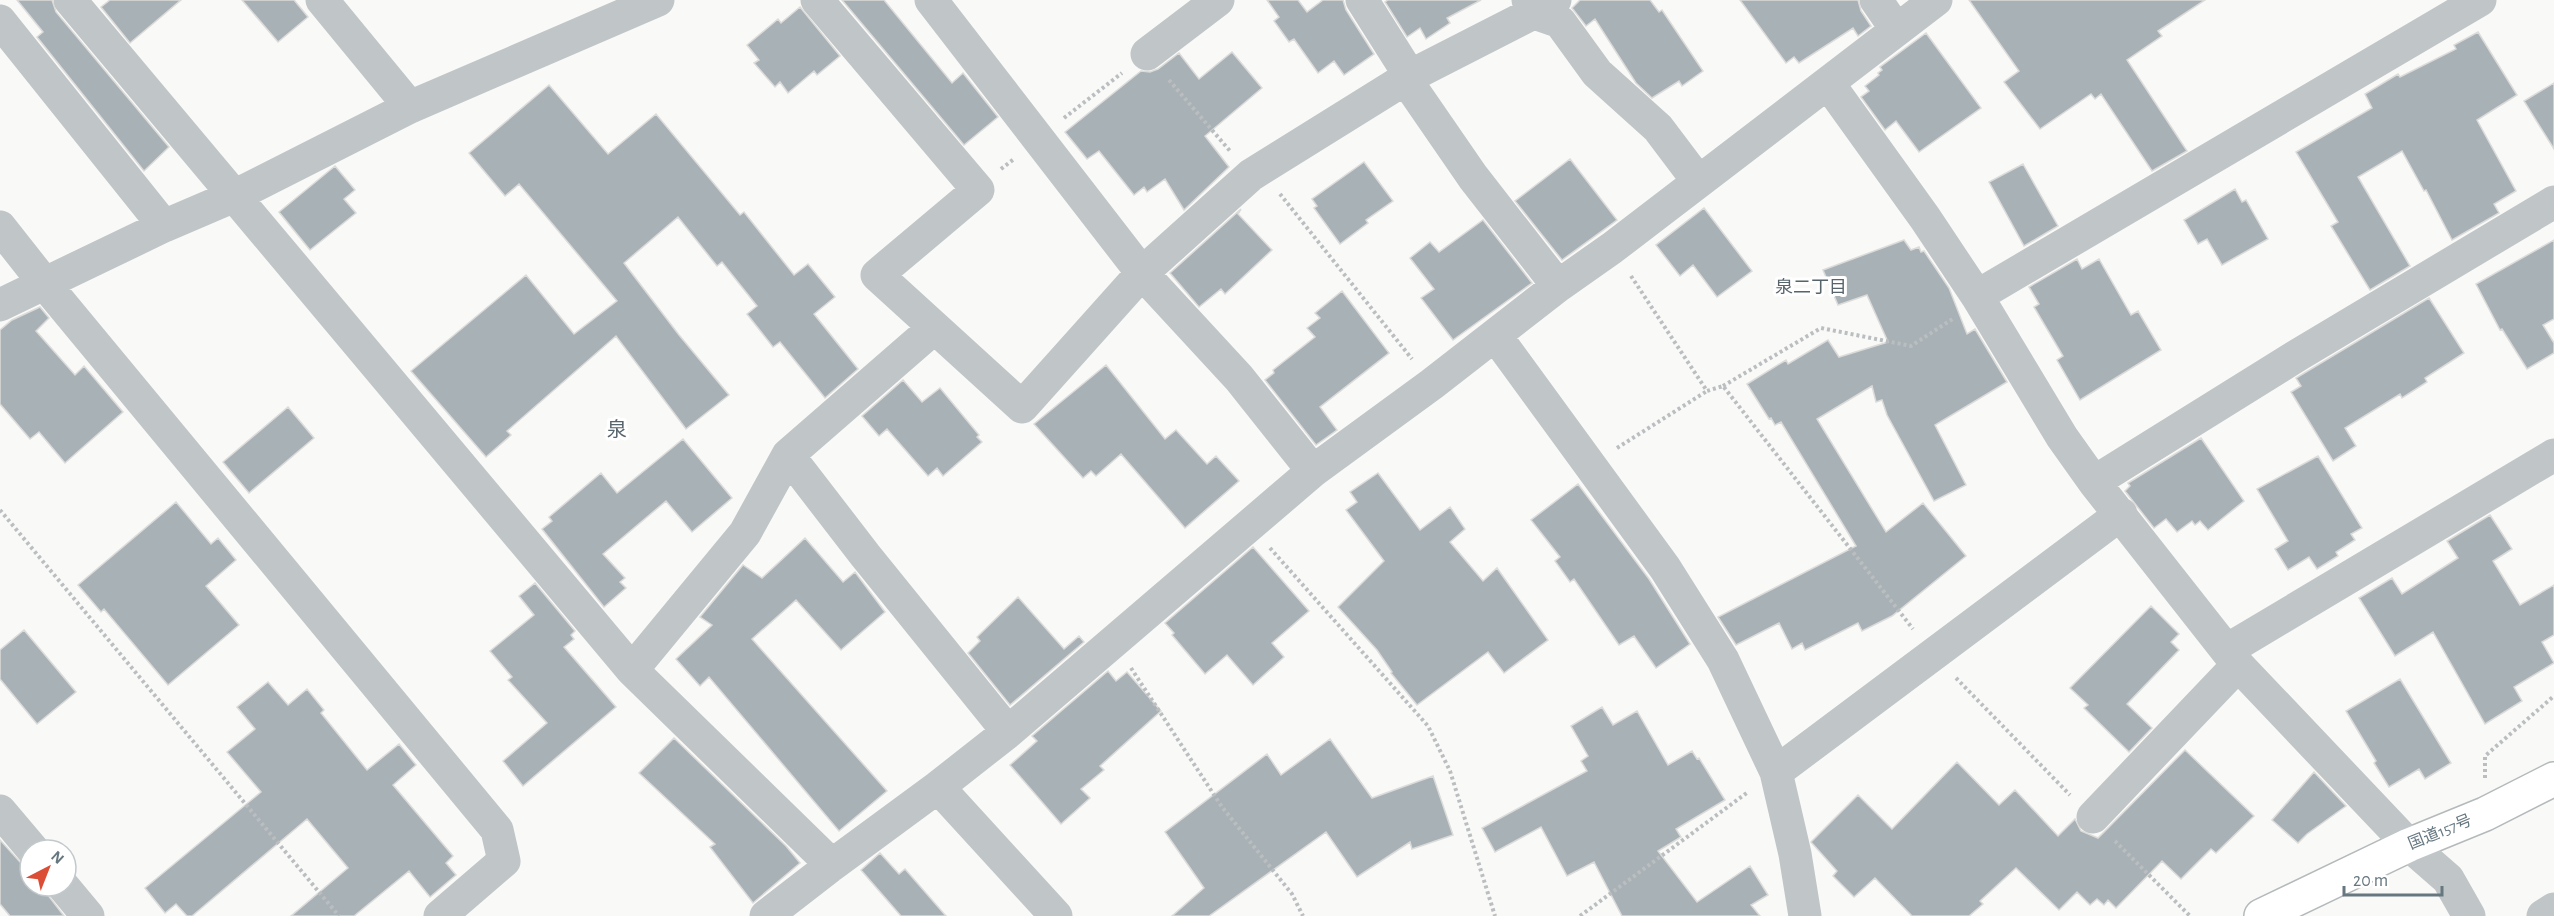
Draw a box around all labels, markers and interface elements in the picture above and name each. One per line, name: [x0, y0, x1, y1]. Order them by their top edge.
district label: 泉二丁目: [1775, 278, 1847, 297]
district label: 泉: [607, 419, 627, 440]
street label: 国道157号: [2406, 811, 2474, 852]
north arrow: [18, 838, 78, 898]
text: N: [48, 848, 67, 867]
scale bar: [2344, 859, 2442, 897]
text: 20 m: [2353, 872, 2388, 890]

